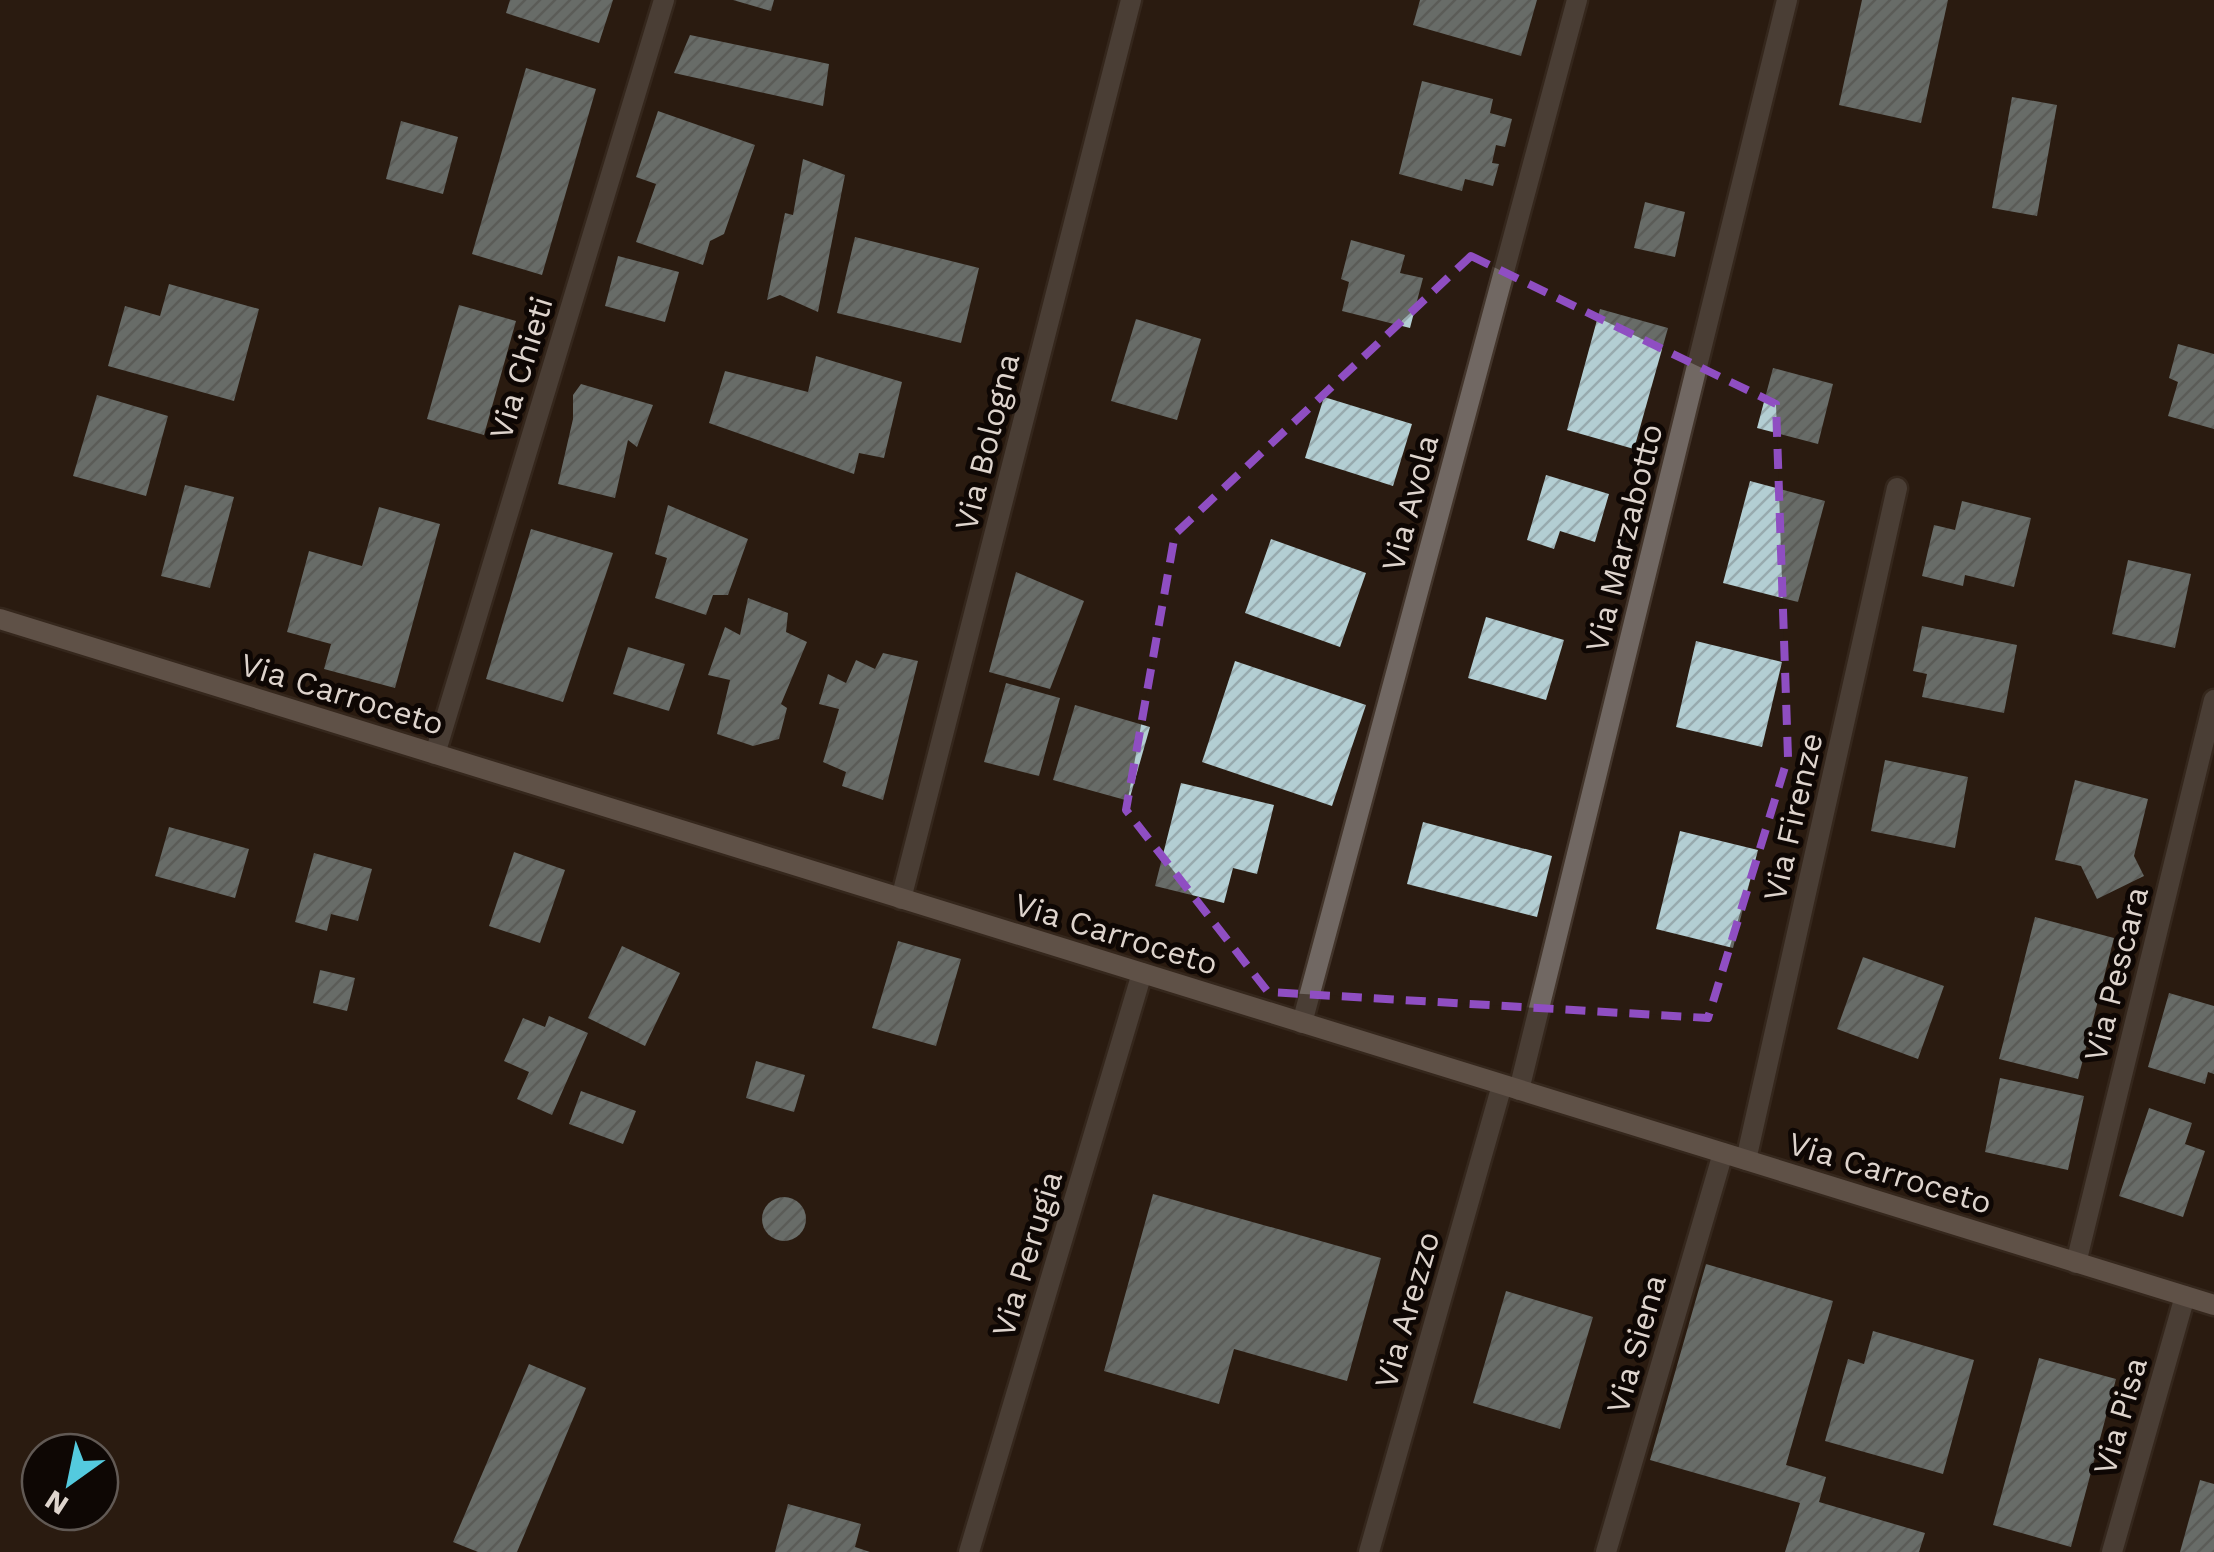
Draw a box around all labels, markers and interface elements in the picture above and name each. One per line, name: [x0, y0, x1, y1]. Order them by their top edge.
street label: Via Chieti: [481, 292, 561, 444]
street label: Via Bologna: [947, 349, 1027, 535]
street label: Via Marzabotto: [1577, 420, 1671, 656]
street label: Via Avola: [1374, 430, 1446, 576]
street label: Via Carroceto: [236, 645, 448, 743]
street label: Via Firenze: [1755, 729, 1831, 905]
street label: Via Pescara: [2076, 883, 2156, 1065]
street label: Via Carroceto: [1010, 885, 1222, 983]
street label: Via Carroceto: [1784, 1124, 1996, 1222]
street label: Via Perugia: [984, 1166, 1070, 1342]
street label: Via Arezzo: [1366, 1227, 1448, 1393]
street label: Via Siena: [1598, 1270, 1674, 1418]
street label: Via Pisa: [2085, 1353, 2155, 1479]
north arrow: [20, 1432, 120, 1532]
text: N: [39, 1483, 74, 1522]

